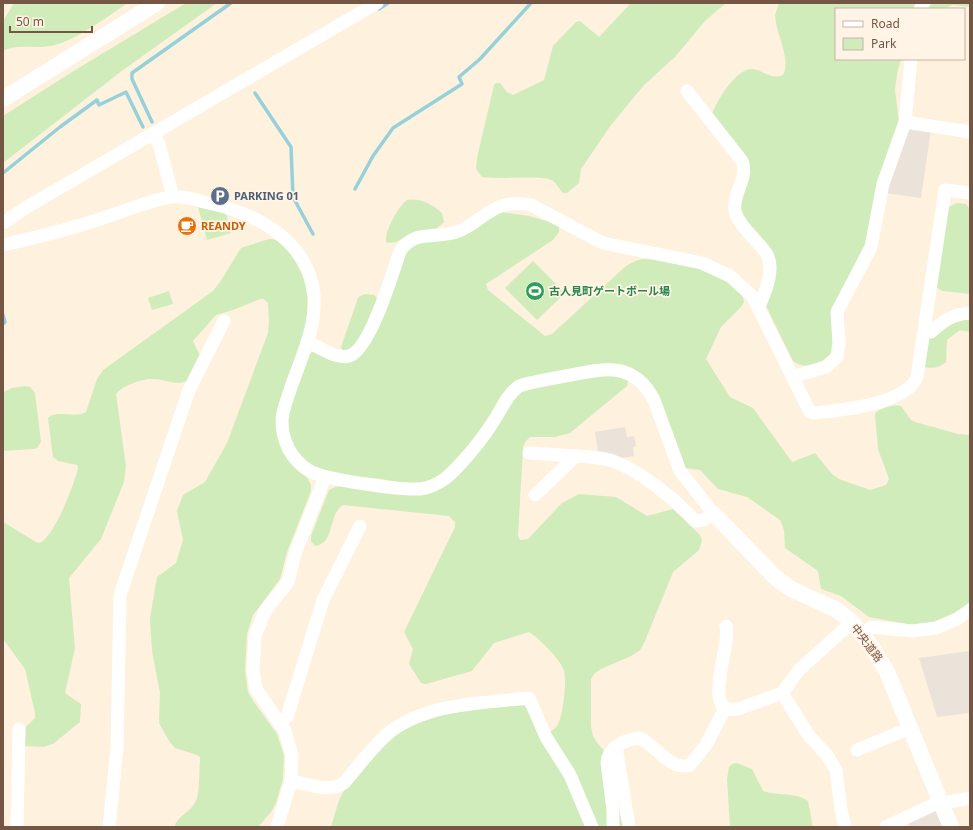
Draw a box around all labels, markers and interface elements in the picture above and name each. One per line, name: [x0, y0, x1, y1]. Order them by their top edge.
scale bar: [10, 8, 92, 34]
legend: [835, 8, 965, 60]
text: 50 m: [16, 13, 44, 30]
text: Road: [871, 15, 900, 32]
text: Park: [871, 35, 897, 52]
parking icon: PARKING 01: [209, 185, 231, 207]
place label: PARKING 01: [234, 188, 299, 203]
cafe icon: REANDY: [176, 215, 198, 237]
place label: REANDY: [201, 218, 246, 233]
sports icon: 古人見町ゲートボール場: [524, 280, 546, 302]
place label: 古人見町ゲートボール場: [549, 283, 670, 298]
street label: 中央道路: [848, 621, 887, 665]

